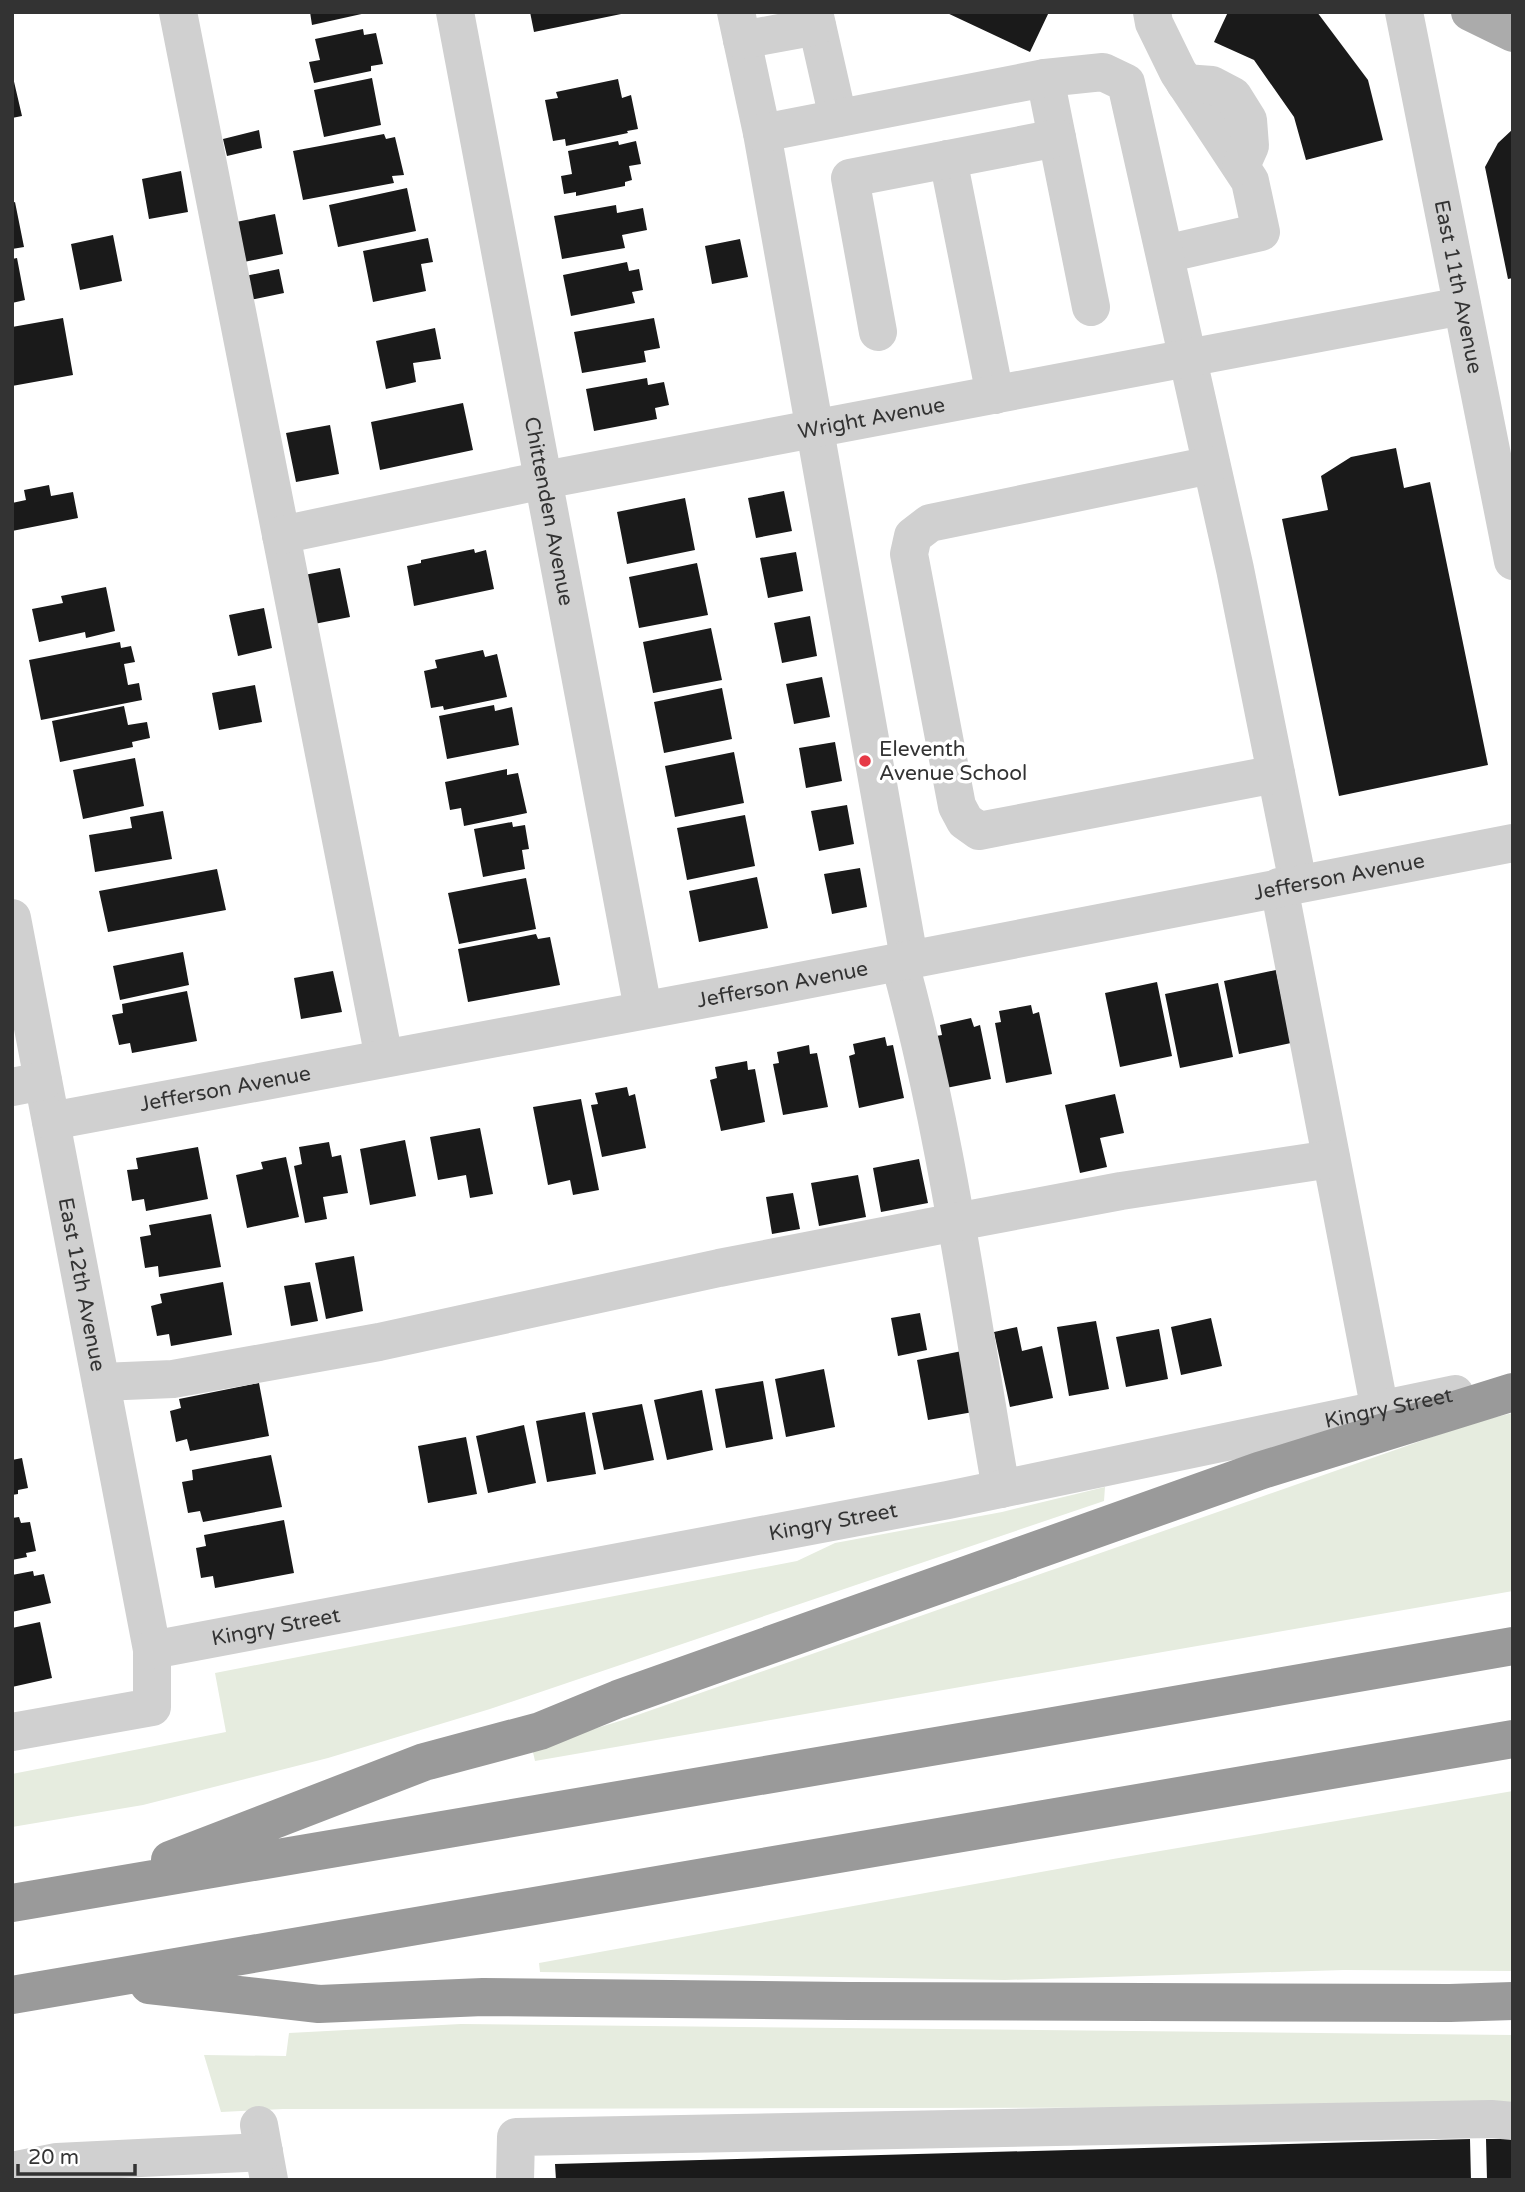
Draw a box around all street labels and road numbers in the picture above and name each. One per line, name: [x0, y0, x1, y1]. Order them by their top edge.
street label: East 11th Avenue: [1429, 198, 1488, 376]
street label: Wright Avenue: [796, 392, 947, 445]
street label: Chittenden Avenue: [519, 415, 579, 608]
street label: Jefferson Avenue: [1252, 848, 1427, 906]
street label: Jefferson Avenue: [695, 956, 870, 1013]
street label: Jefferson Avenue: [137, 1061, 313, 1117]
street label: East 12th Avenue: [53, 1195, 110, 1374]
street label: Kingry Street: [1322, 1383, 1455, 1434]
street label: Kingry Street: [767, 1498, 899, 1547]
street label: Kingry Street: [210, 1603, 342, 1652]

